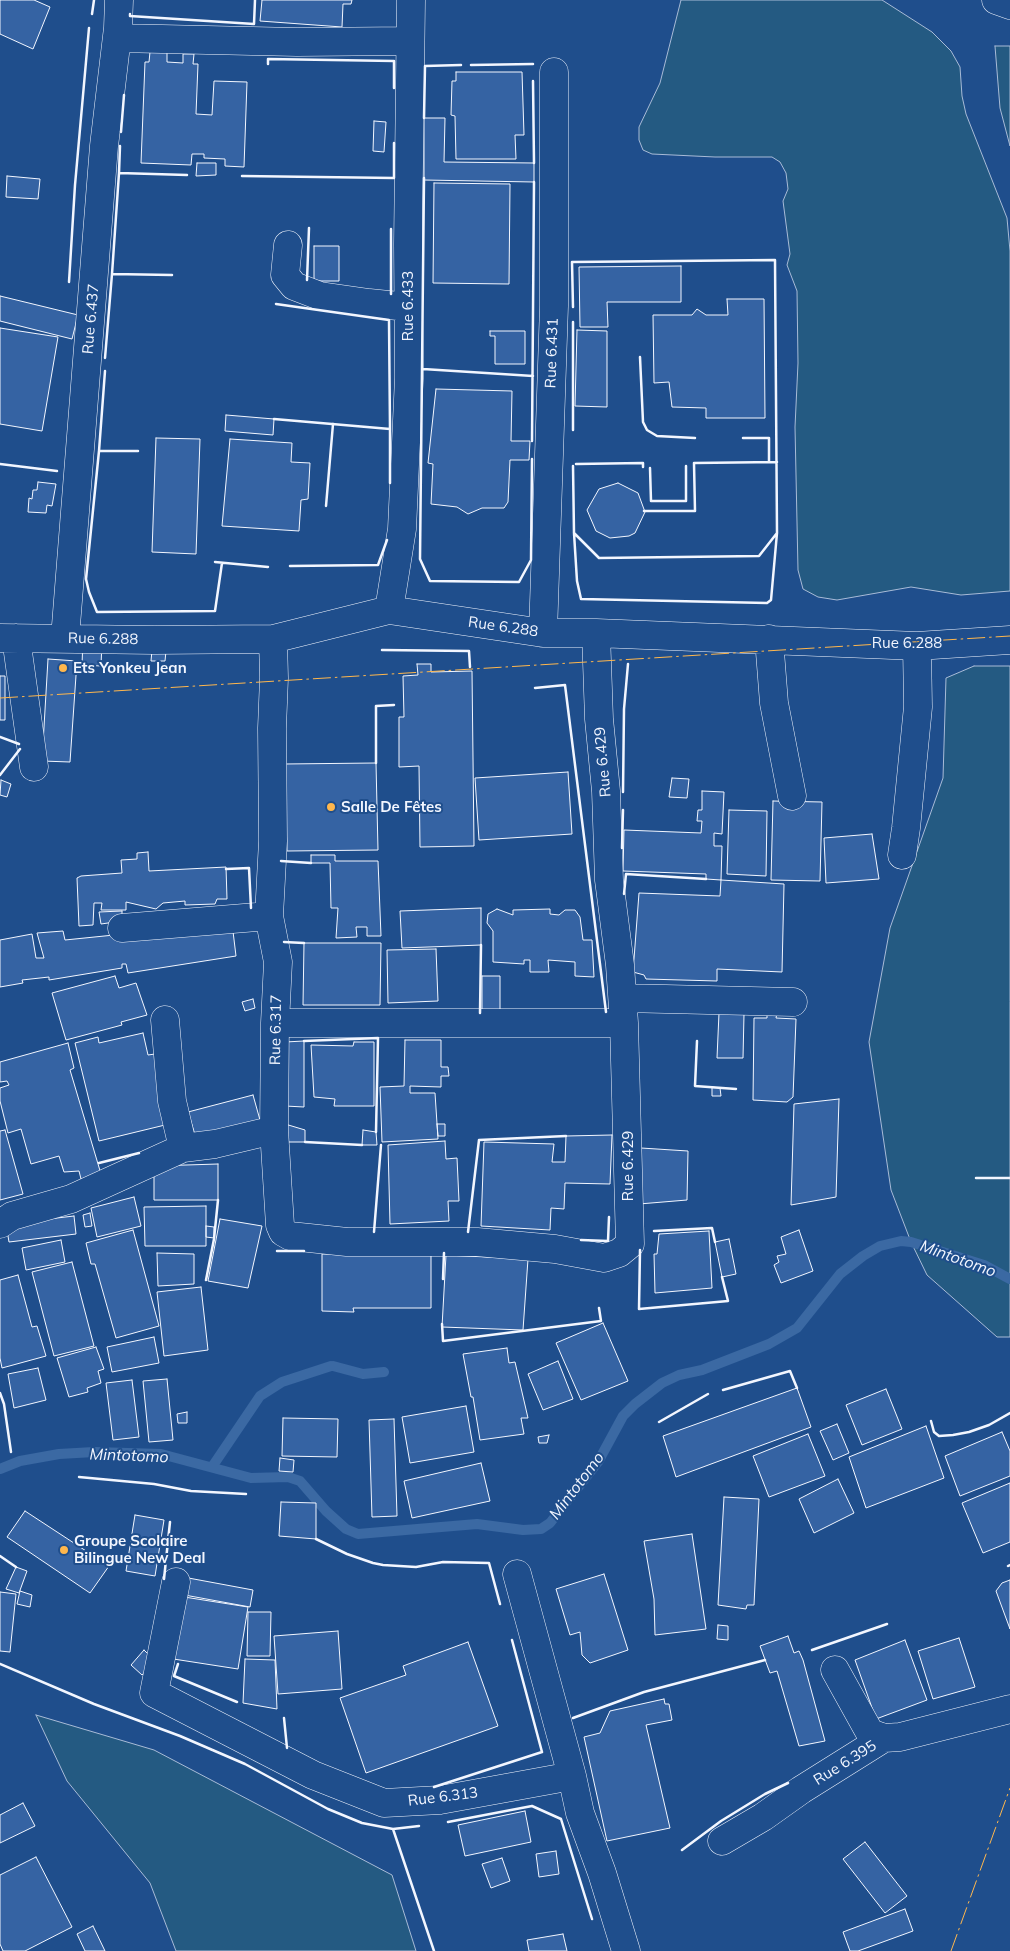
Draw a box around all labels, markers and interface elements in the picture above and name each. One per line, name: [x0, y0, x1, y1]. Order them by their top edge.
street label: Rue 6.433: [399, 271, 417, 341]
street label: Rue 6.437: [79, 283, 103, 355]
street label: Rue 6.431: [542, 317, 562, 389]
street label: Rue 6.288: [467, 613, 539, 641]
street label: Rue 6.288: [68, 629, 138, 649]
street label: Rue 6.288: [872, 634, 942, 652]
place label: Ets Yonkeu Jean: [73, 659, 187, 677]
marker: Ets Yonkeu Jean: [57, 662, 69, 674]
street label: Rue 6.429: [591, 726, 615, 798]
place label: Salle De Fêtes: [341, 798, 442, 816]
marker: Salle De Fêtes: [325, 801, 337, 813]
street label: Rue 6.317: [266, 995, 286, 1065]
street label: Rue 6.429: [619, 1131, 637, 1201]
water label: Mintotomo: [917, 1236, 999, 1282]
water label: Mintotomo: [89, 1445, 169, 1467]
water label: Mintotomo: [545, 1449, 609, 1523]
place label: Groupe Scolaire Bilingue New Deal: [74, 1532, 205, 1567]
marker: Groupe Scolaire Bilingue New Deal: [58, 1544, 70, 1556]
street label: Rue 6.395: [810, 1737, 880, 1789]
street label: Rue 6.313: [407, 1784, 479, 1810]

